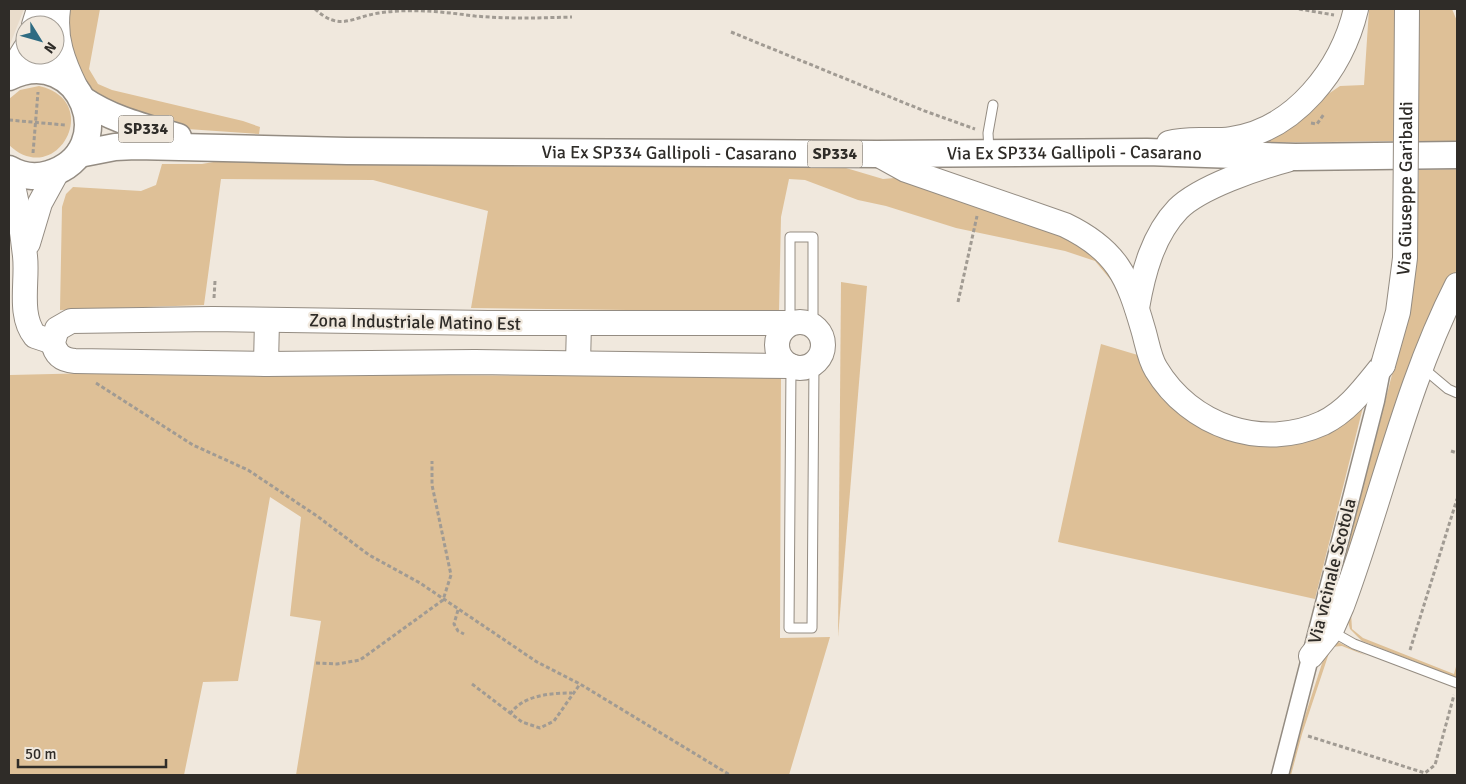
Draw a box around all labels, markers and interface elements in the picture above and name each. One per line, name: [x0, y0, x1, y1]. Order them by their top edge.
north arrow: [15, 15, 65, 65]
text: N: [40, 39, 60, 57]
street label: Via Giuseppe Garibaldi: [1392, 101, 1417, 277]
road number: SP334: [118, 116, 174, 142]
road number: SP334: [808, 140, 862, 168]
street label: Via Ex SP334 Gallipoli - Casarano: [542, 141, 797, 165]
street label: Via Ex SP334 Gallipoli - Casarano: [947, 141, 1202, 165]
street label: Zona Industriale Matino Est: [309, 309, 521, 335]
street label: Via vicinale Scotola: [1303, 496, 1361, 646]
scale bar: [18, 736, 165, 768]
text: 50 m: [25, 745, 56, 763]

